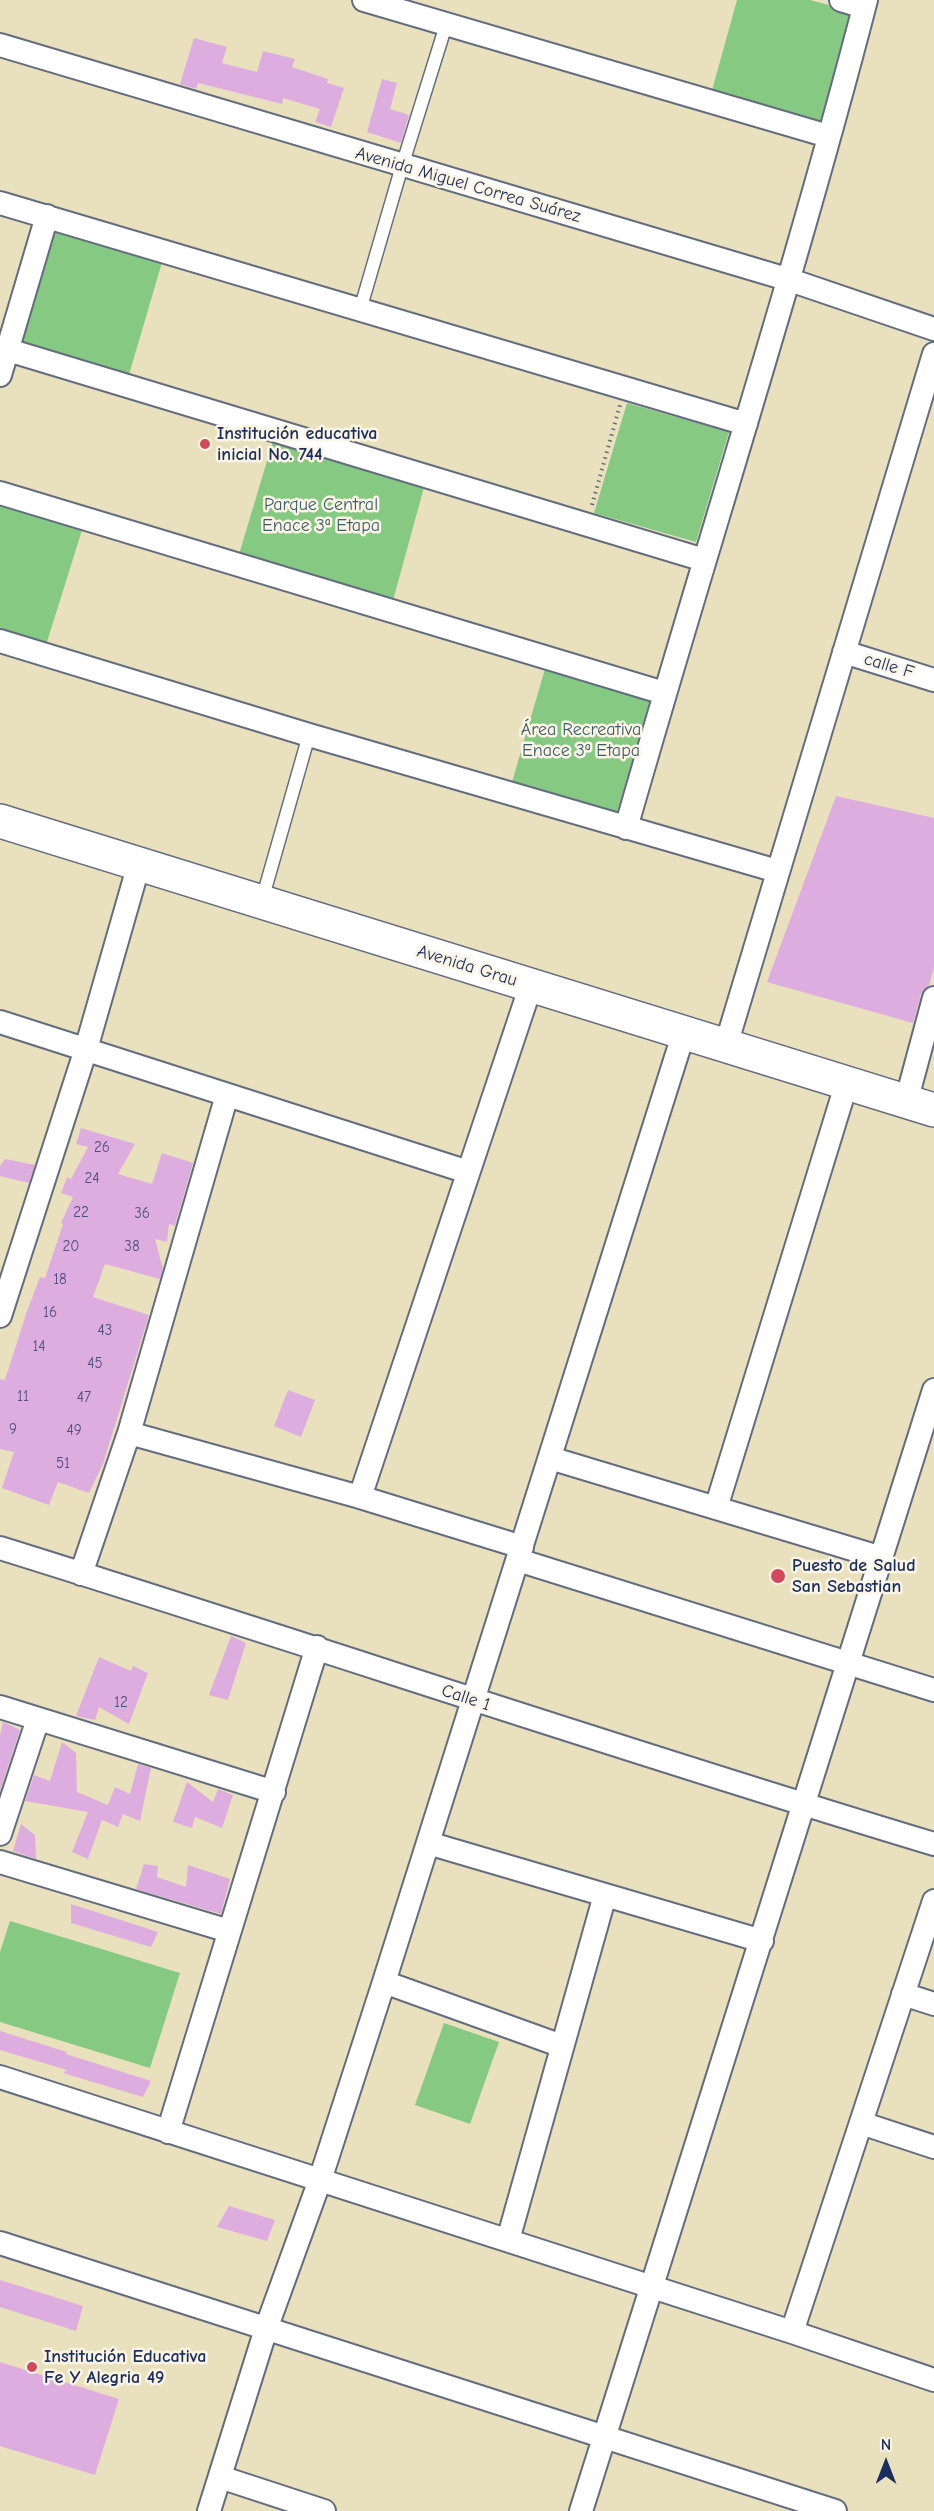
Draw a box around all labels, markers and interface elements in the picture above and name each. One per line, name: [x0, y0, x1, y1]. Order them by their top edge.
street label: Avenida Miguel Correa Suárez: [353, 142, 583, 228]
place label: Institución educativa inicial No. 744: [217, 423, 377, 466]
marker: Institución educativa inicial No. 744: [198, 437, 212, 451]
park label: Parque Central Enace 3ª Etapa: [262, 494, 380, 536]
street label: calle F: [861, 648, 917, 684]
park label: Área Recreativa Enace 3ª Etapa: [521, 719, 641, 762]
street label: Avenida Grau: [414, 941, 520, 991]
house number: 26: [94, 1139, 110, 1157]
house number: 24: [84, 1170, 100, 1188]
house number: 22: [73, 1204, 89, 1222]
house number: 36: [134, 1205, 150, 1223]
house number: 20: [63, 1238, 79, 1256]
house number: 38: [124, 1238, 140, 1256]
house number: 18: [53, 1271, 67, 1289]
house number: 16: [43, 1304, 57, 1322]
house number: 43: [98, 1322, 112, 1340]
house number: 14: [32, 1338, 46, 1356]
house number: 45: [87, 1355, 103, 1373]
house number: 11: [17, 1388, 29, 1406]
house number: 47: [77, 1389, 91, 1407]
house number: 9: [9, 1421, 17, 1439]
house number: 49: [66, 1422, 82, 1440]
house number: 51: [56, 1455, 70, 1473]
place label: Puesto de Salud San Sebastian: [792, 1555, 916, 1598]
marker: Puesto de Salud San Sebastian: [769, 1567, 787, 1585]
street label: Calle 1: [439, 1680, 493, 1716]
house number: 12: [114, 1694, 128, 1712]
place label: Institución Educativa Fe Y Alegria 49: [44, 2346, 206, 2388]
marker: Institución Educativa Fe Y Alegria 49: [25, 2360, 39, 2374]
north arrow: [856, 2433, 916, 2493]
text: N: [881, 2436, 891, 2454]

